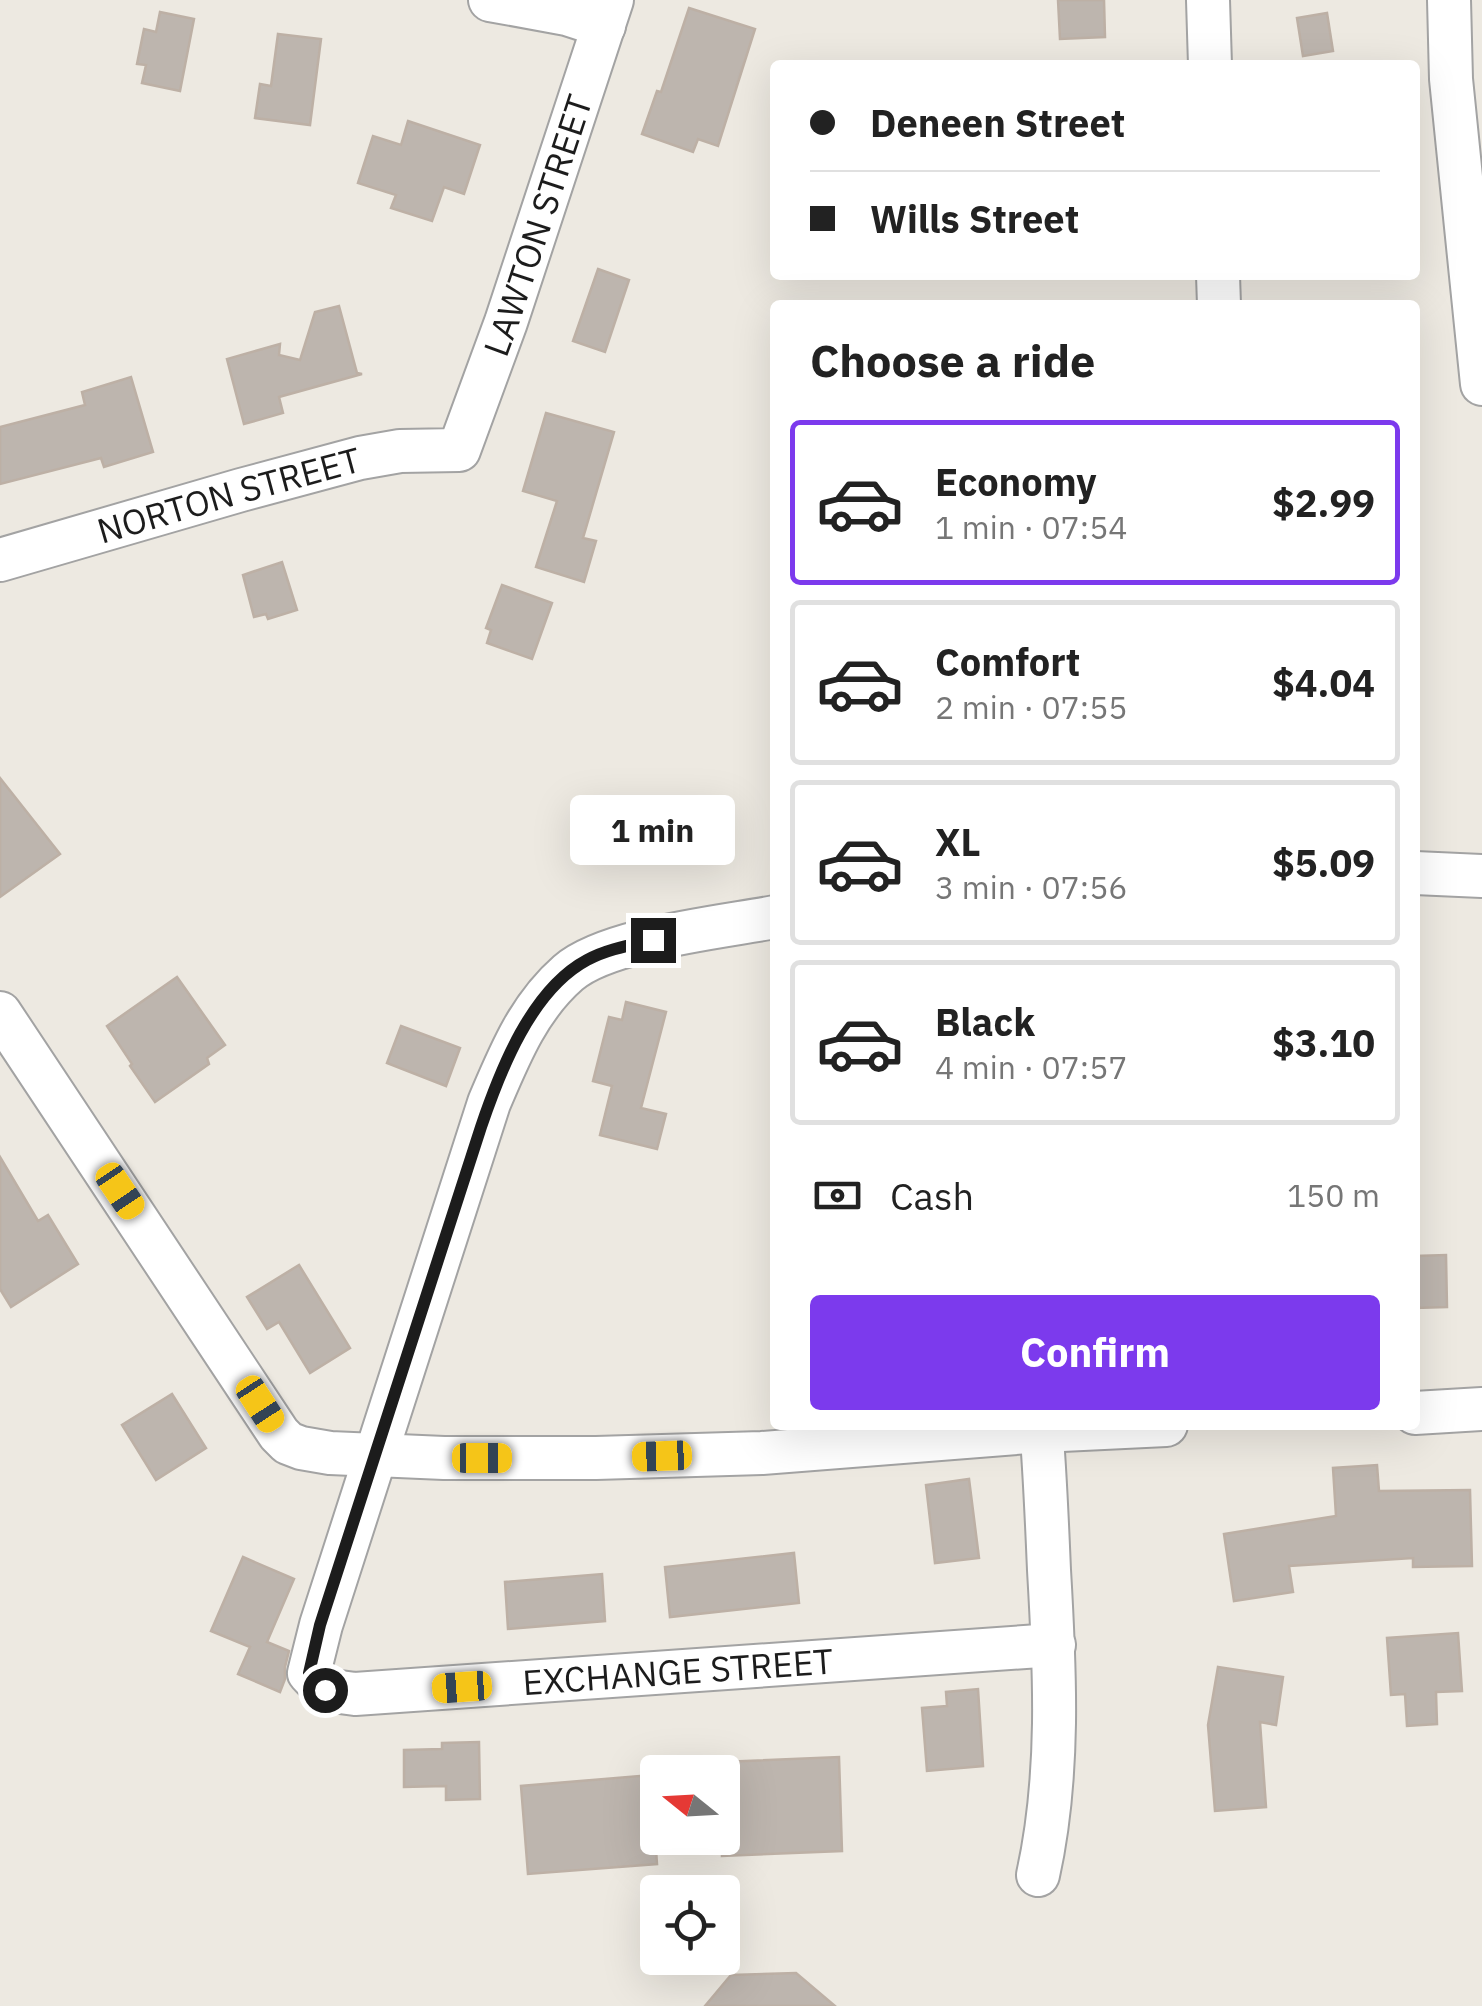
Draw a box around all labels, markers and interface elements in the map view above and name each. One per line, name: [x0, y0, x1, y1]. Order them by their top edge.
street label: LAWTON STREET: [473, 89, 602, 362]
text: Deneen Street: [870, 98, 1125, 147]
text: Wills Street: [870, 194, 1079, 243]
text: Choose a ride: [810, 331, 1095, 389]
street label: NORTON STREET: [92, 436, 365, 554]
text: Economy: [935, 457, 1097, 506]
icon: car: [815, 458, 905, 548]
text: $2.99: [1272, 478, 1375, 527]
text: 1 min · 07:54: [935, 506, 1128, 548]
text: Comfort: [935, 637, 1080, 686]
icon: car: [815, 638, 905, 728]
text: $4.04: [1272, 658, 1375, 707]
text: 2 min · 07:55: [935, 686, 1128, 728]
callout: 1 min: [570, 795, 736, 865]
text: 1 min: [611, 809, 694, 851]
text: XL: [935, 817, 981, 866]
icon: car: [815, 818, 905, 908]
text: $5.09: [1272, 838, 1375, 887]
text: 3 min · 07:56: [935, 866, 1128, 908]
route end: [631, 918, 676, 963]
text: Black: [935, 997, 1035, 1046]
icon: car: [815, 998, 905, 1088]
text: $3.10: [1272, 1018, 1375, 1067]
text: 4 min · 07:57: [935, 1046, 1128, 1088]
car: [91, 1158, 149, 1224]
icon: cash: [810, 1168, 865, 1223]
text: Cash: [890, 1171, 974, 1220]
text: 150 m: [1287, 1174, 1380, 1216]
button: Confirm: [810, 1295, 1380, 1410]
car: [231, 1371, 289, 1437]
car: [631, 1440, 693, 1472]
car: [452, 1443, 512, 1473]
street label: EXCHANGE STREET: [521, 1638, 835, 1705]
route start: [303, 1668, 348, 1713]
car: [431, 1670, 493, 1704]
north arrow: [640, 1755, 740, 1855]
map controls: [640, 1755, 740, 1975]
button: locate: [640, 1875, 740, 1975]

